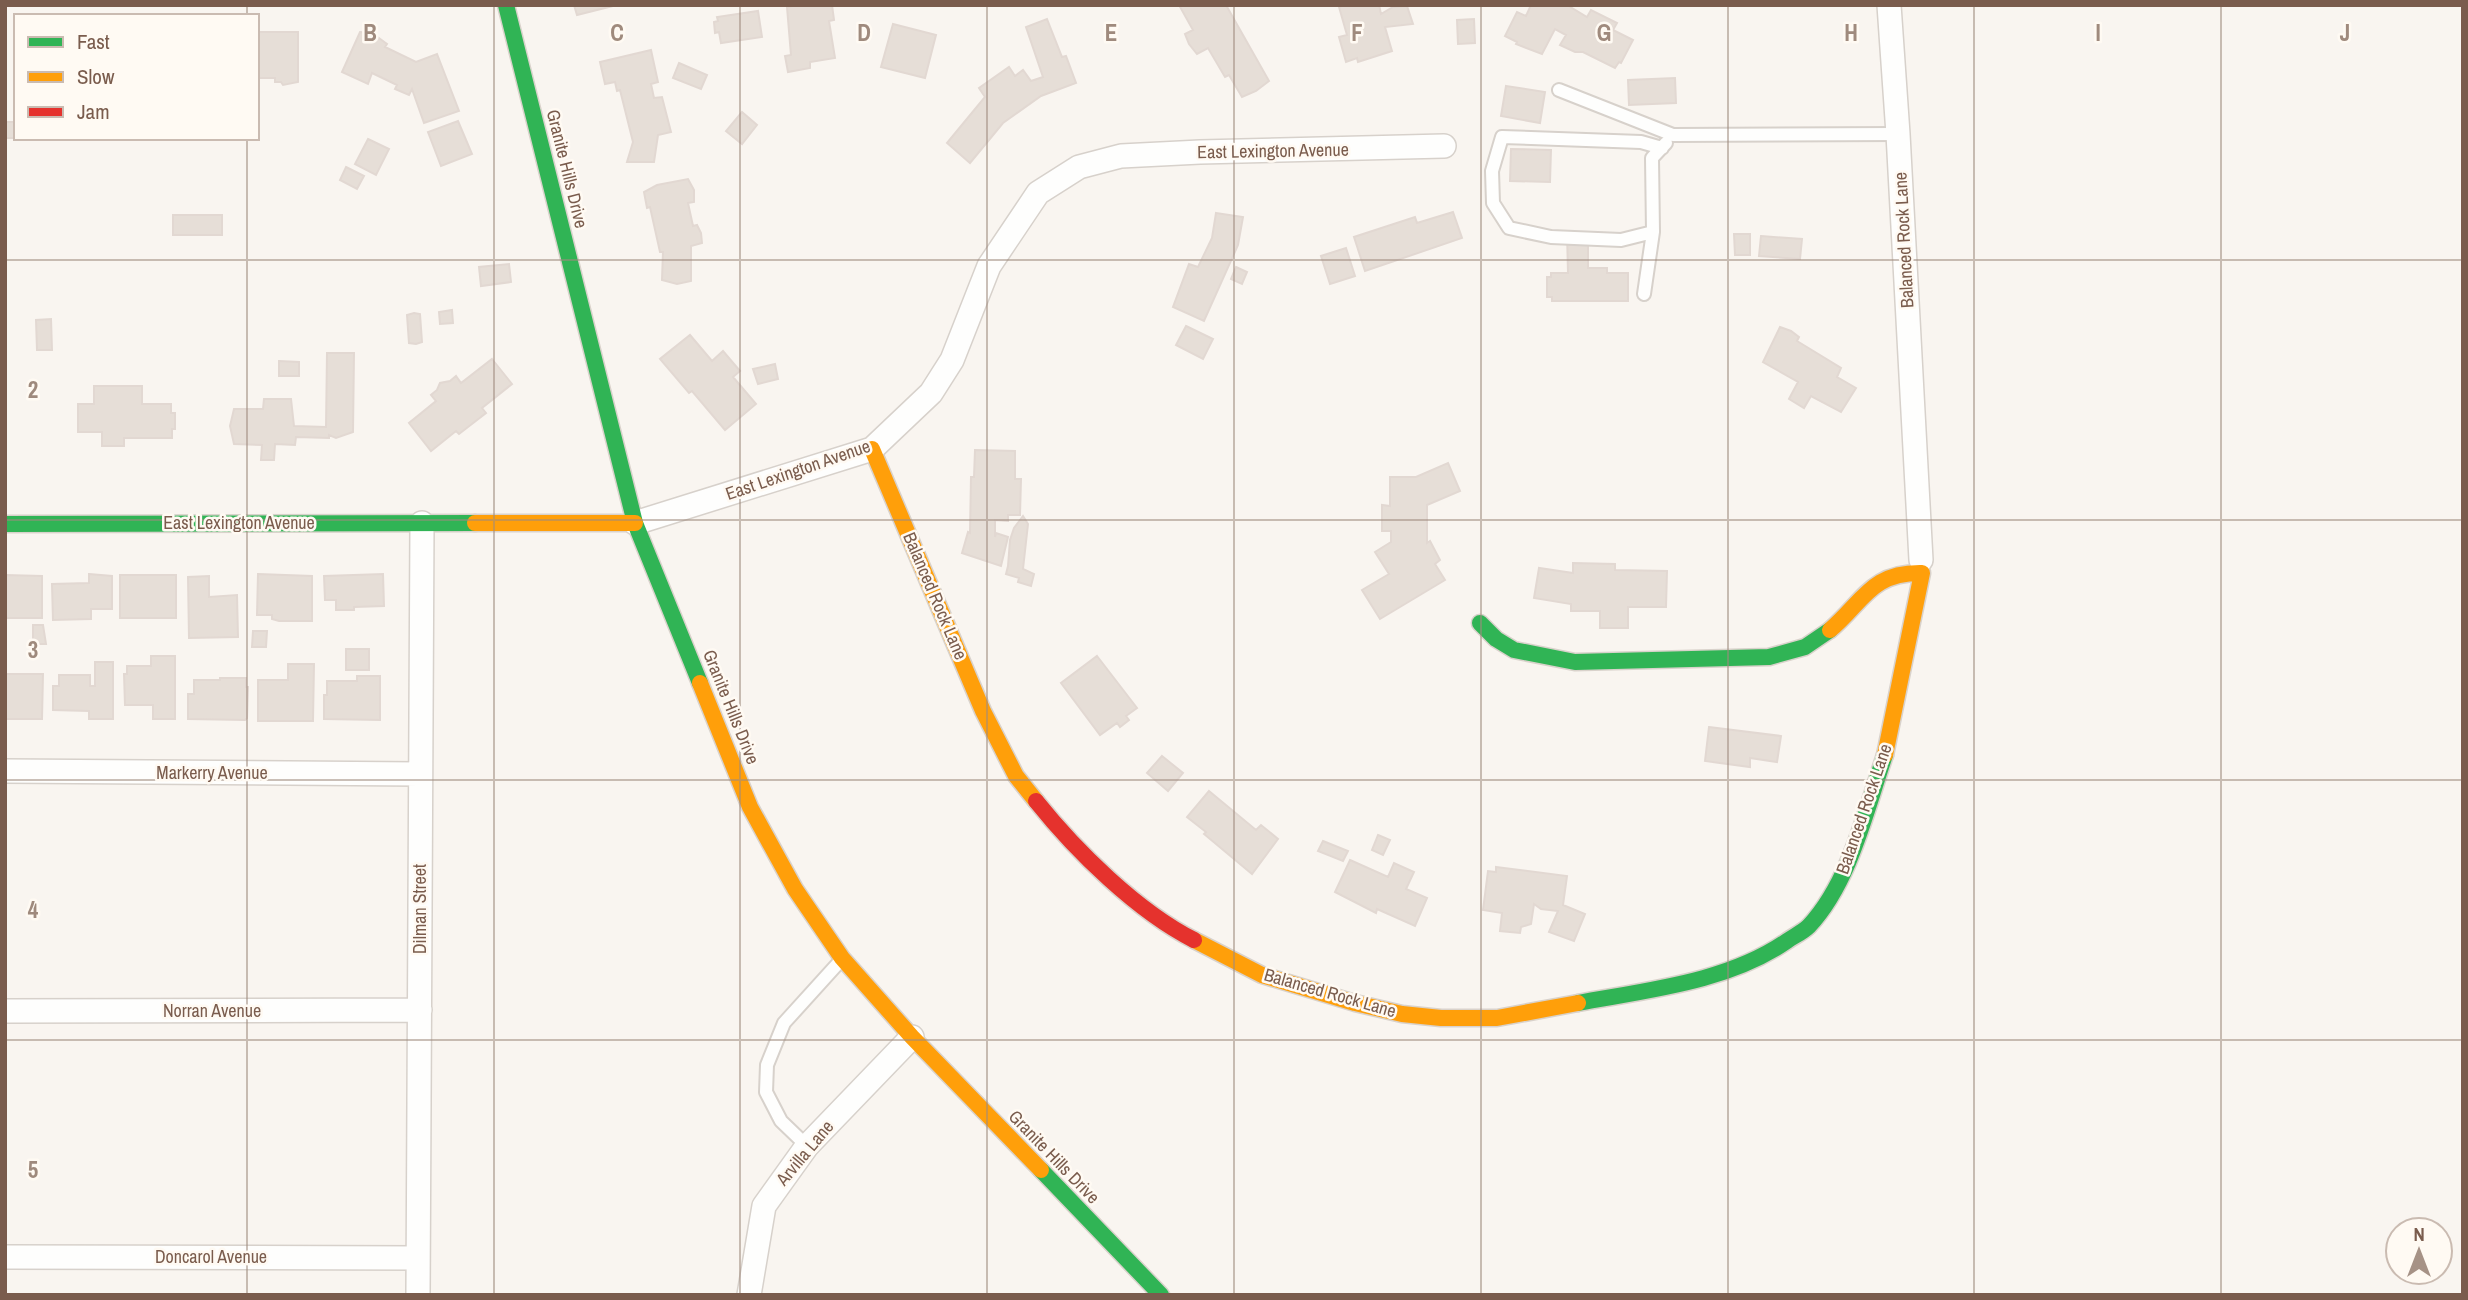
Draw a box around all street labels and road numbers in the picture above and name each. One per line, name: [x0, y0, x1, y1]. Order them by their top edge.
street label: Granite Hills Drive: [541, 107, 594, 231]
street label: East Lexington Avenue: [1197, 137, 1349, 164]
street label: Balanced Rock Lane: [1887, 171, 1920, 309]
street label: East Lexington Avenue: [722, 433, 874, 506]
street label: East Lexington Avenue: [163, 510, 315, 535]
street label: Balanced Rock Lane: [897, 528, 974, 663]
street label: Granite Hills Drive: [697, 646, 766, 768]
street label: Balanced Rock Lane: [1830, 740, 1898, 877]
street label: Markerry Avenue: [156, 760, 268, 785]
street label: Dilman Street: [407, 864, 432, 954]
street label: Balanced Rock Lane: [1261, 962, 1399, 1023]
street label: Norran Avenue: [163, 998, 261, 1023]
street label: Granite Hills Drive: [1003, 1104, 1106, 1209]
street label: Arvilla Lane: [769, 1115, 839, 1191]
street label: Doncarol Avenue: [155, 1244, 267, 1269]

